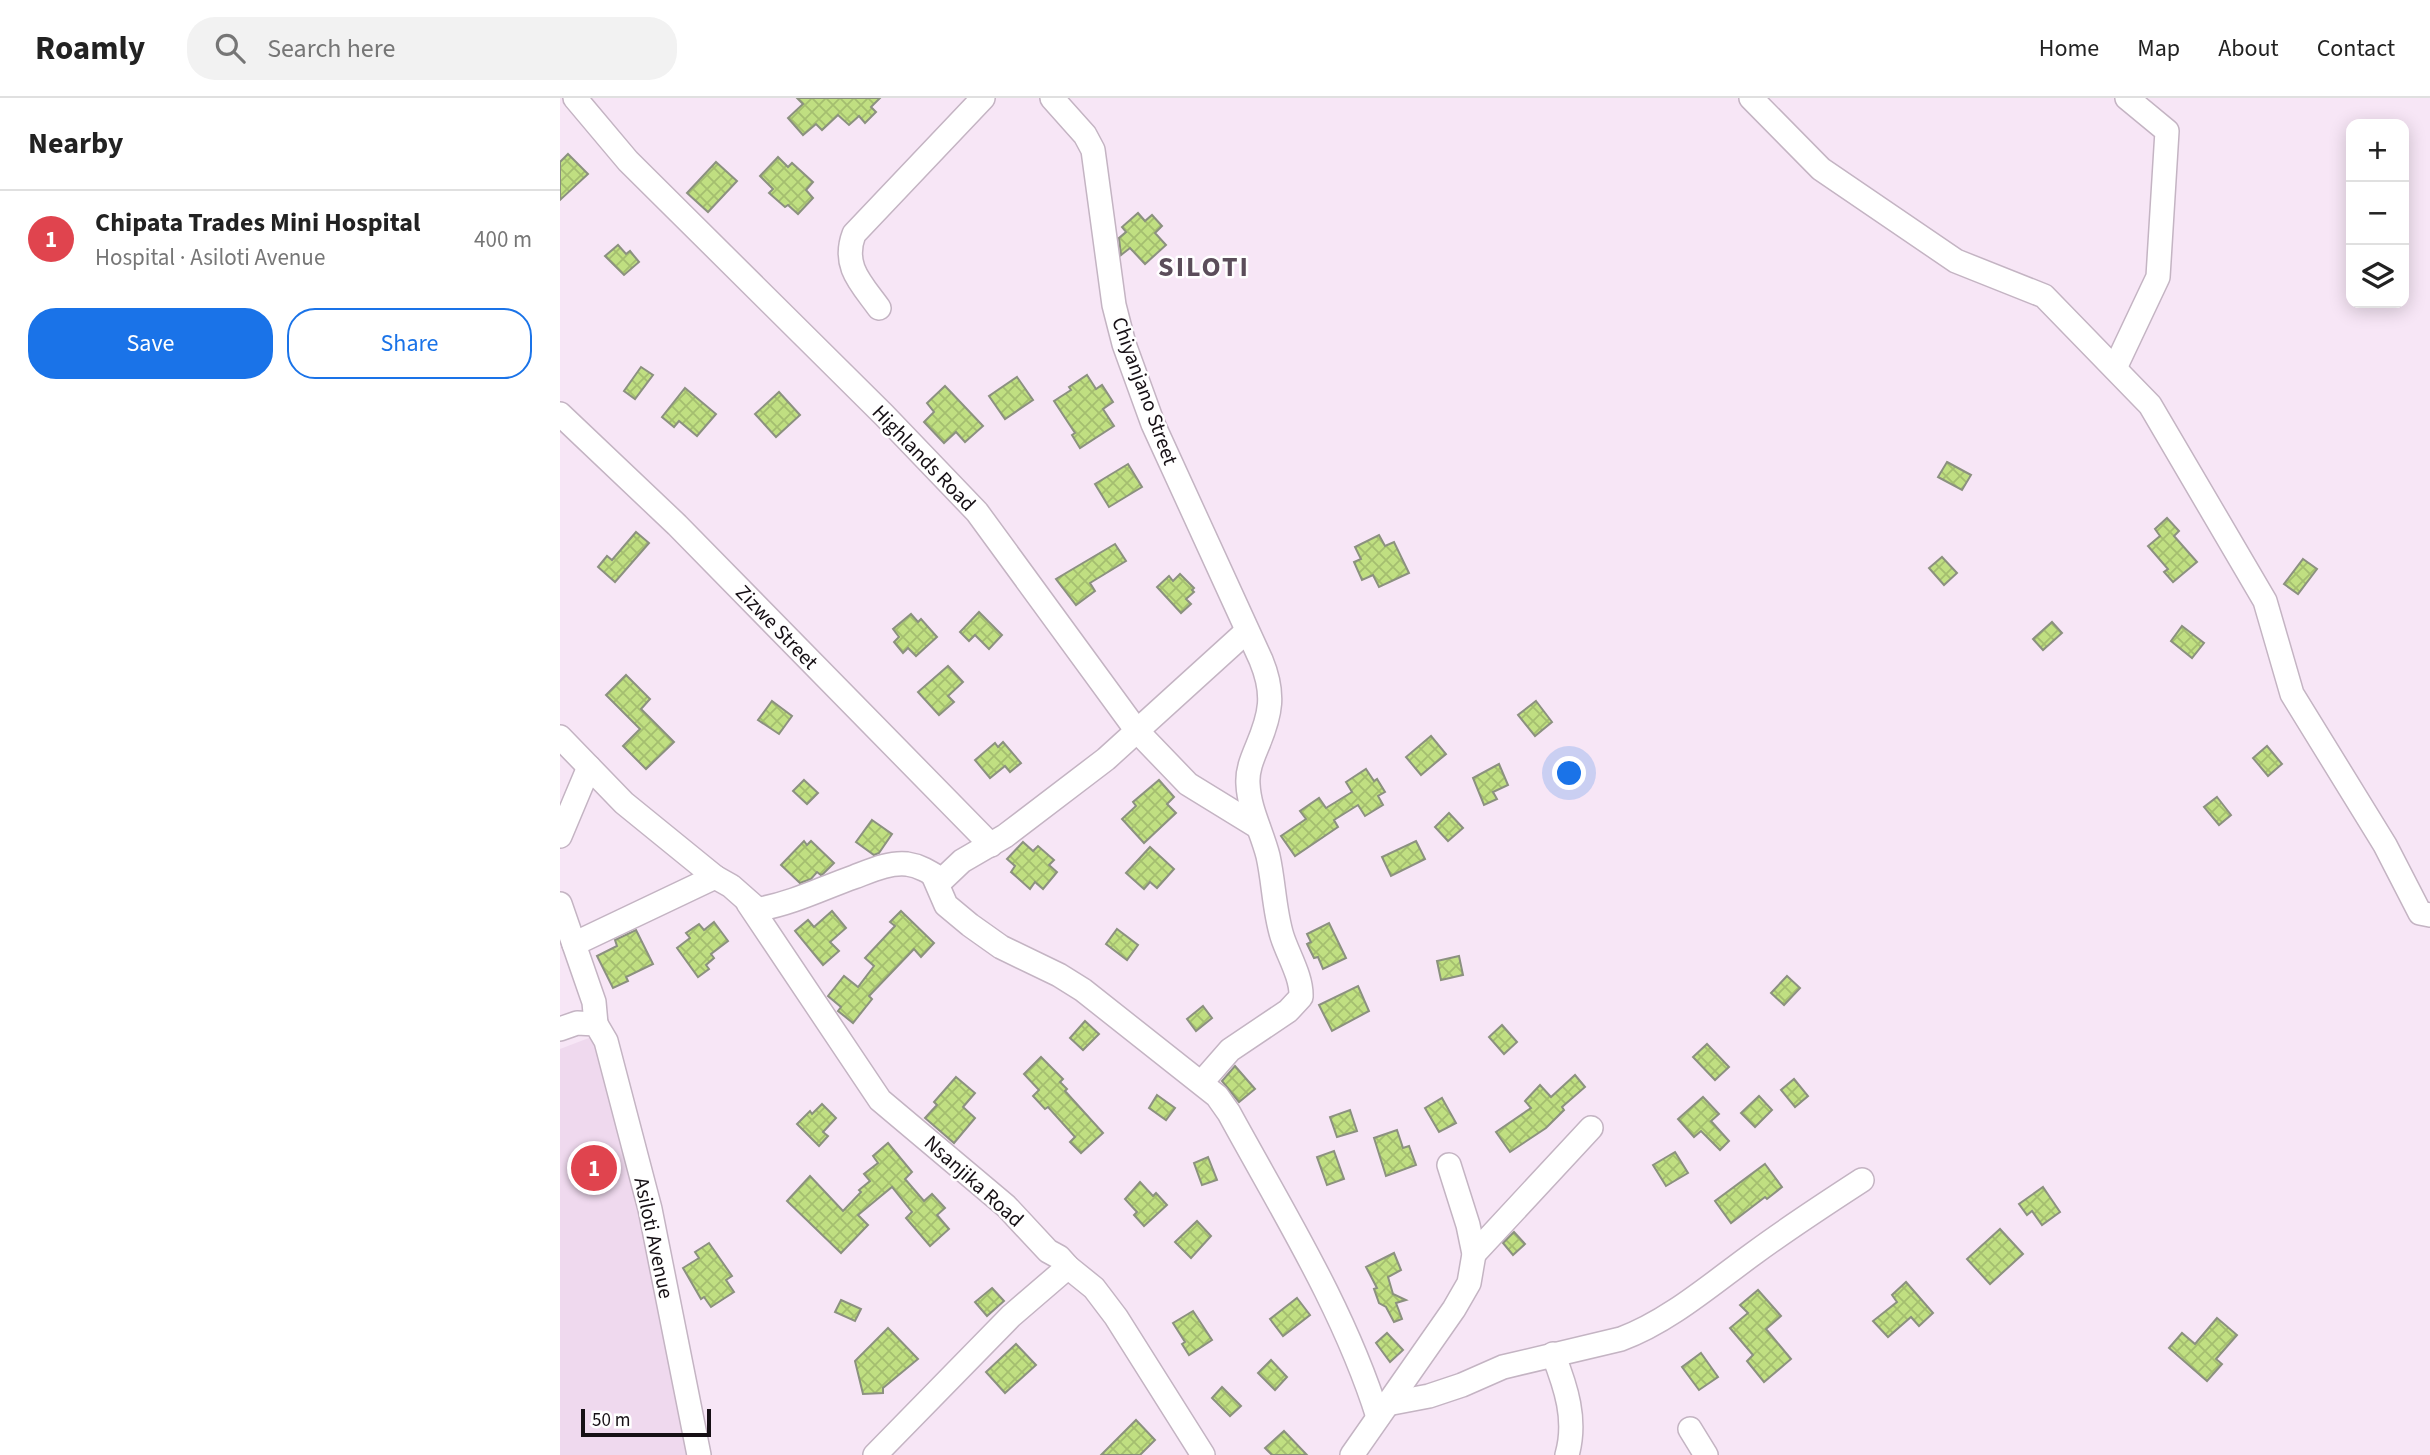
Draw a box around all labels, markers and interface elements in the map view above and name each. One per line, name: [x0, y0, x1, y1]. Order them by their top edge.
search box: [187, 17, 677, 80]
text: Roamly: [35, 25, 145, 72]
icon: search: [211, 29, 249, 67]
text: Search here: [267, 30, 395, 67]
text: Home: [2039, 31, 2099, 66]
text: Map: [2137, 31, 2180, 66]
text: About: [2218, 31, 2279, 66]
text: Contact: [2317, 31, 2395, 66]
map controls: [2346, 119, 2409, 308]
button: +: [2346, 119, 2409, 182]
text: Nearby: [28, 122, 123, 165]
button: −: [2346, 182, 2409, 245]
text: Chipata Trades Mini Hospital: [95, 204, 420, 241]
text: 1: [45, 223, 57, 256]
text: 400 m: [474, 223, 532, 256]
text: Hospital · Asiloti Avenue: [95, 241, 325, 274]
button: layers: [2346, 245, 2409, 308]
district label: SILOTI: [1158, 247, 1250, 287]
button: Save: [28, 308, 273, 379]
button: Share: [287, 308, 532, 379]
street label: Chiyanjano Street: [1104, 313, 1186, 469]
street label: Highlands Road: [865, 398, 983, 518]
street label: Zizwe Street: [729, 578, 825, 676]
your location: [1552, 756, 1586, 790]
street label: Nsanjika Road: [918, 1128, 1030, 1234]
pin: 1: [571, 1142, 617, 1194]
street label: Asiloti Avenue: [626, 1175, 682, 1301]
scale bar: [581, 1406, 710, 1438]
text: 50 m: [592, 1407, 630, 1434]

